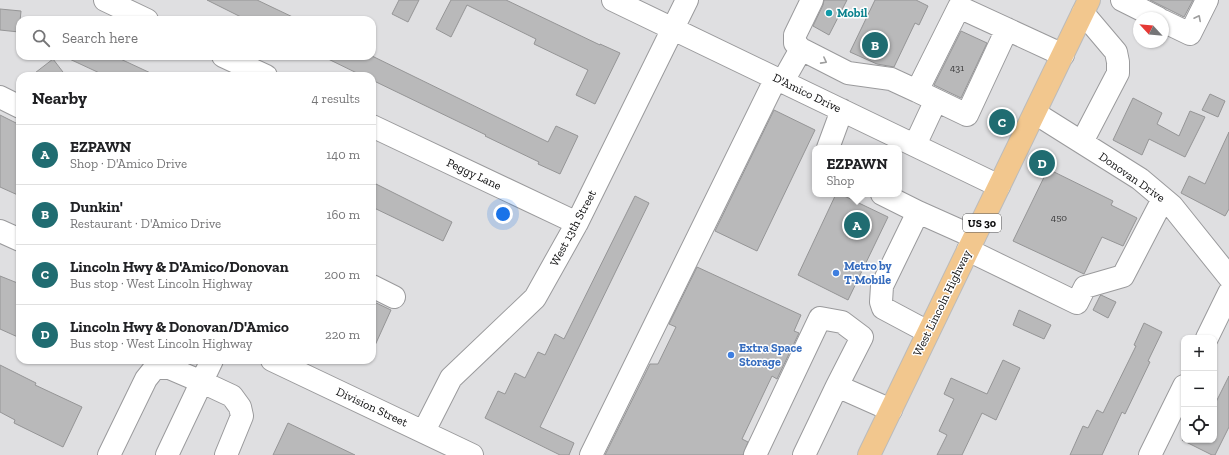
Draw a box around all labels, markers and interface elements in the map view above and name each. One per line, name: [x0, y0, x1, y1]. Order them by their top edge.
place label: Mobil: [837, 6, 868, 20]
marker: Mobil: [824, 8, 834, 18]
north arrow: [1133, 12, 1169, 48]
one-way arrow: [1193, 15, 1201, 22]
search box: [16, 16, 376, 60]
icon: search: [30, 27, 52, 49]
text: Search here: [62, 29, 138, 47]
pin: B: [862, 30, 888, 60]
one-way arrow: [820, 56, 827, 64]
house number: 431: [950, 62, 964, 74]
street label: D'Amico Drive: [771, 70, 844, 116]
text: Nearby: [32, 88, 87, 108]
text: 4 results: [312, 91, 360, 106]
pin: C: [989, 107, 1015, 137]
text: EZPAWN: [70, 138, 131, 156]
popup: [812, 145, 902, 197]
text: A: [41, 147, 49, 162]
text: 140 m: [326, 147, 360, 162]
pin: D: [1029, 148, 1055, 178]
street label: Donovan Drive: [1096, 149, 1168, 205]
street label: Peggy Lane: [444, 155, 504, 193]
text: EZPAWN: [826, 155, 888, 173]
text: Shop · D'Amico Drive: [70, 156, 187, 171]
text: Shop: [826, 173, 854, 188]
street label: West 13th Street: [547, 187, 599, 269]
text: Dunkin': [70, 198, 123, 216]
your location: [493, 204, 513, 224]
text: B: [41, 207, 49, 222]
text: 160 m: [326, 207, 360, 222]
pin: A: [844, 210, 870, 240]
house number: 450: [1051, 212, 1067, 224]
road number: US 30: [963, 214, 1001, 232]
text: Restaurant · D'Amico Drive: [70, 216, 221, 231]
street label: West Lincoln Highway: [910, 247, 974, 358]
text: Lincoln Hwy & D'Amico/Donovan: [70, 258, 289, 276]
place label: Metro by T-Mobile: [844, 259, 892, 287]
text: C: [41, 267, 49, 282]
text: 200 m: [324, 267, 360, 282]
marker: Metro by T-Mobile: [831, 268, 841, 278]
text: Bus stop · West Lincoln Highway: [70, 276, 253, 291]
text: Lincoln Hwy & Donovan/D'Amico: [70, 318, 289, 336]
text: D: [40, 327, 50, 342]
text: 220 m: [325, 327, 360, 342]
map controls: [1181, 335, 1217, 443]
button: +: [1181, 335, 1217, 371]
text: Bus stop · West Lincoln Highway: [70, 336, 253, 351]
place label: Extra Space Storage: [739, 341, 802, 369]
marker: Extra Space Storage: [726, 350, 736, 360]
button: −: [1181, 371, 1217, 407]
street label: Division Street: [334, 384, 410, 430]
button: locate: [1181, 407, 1217, 443]

